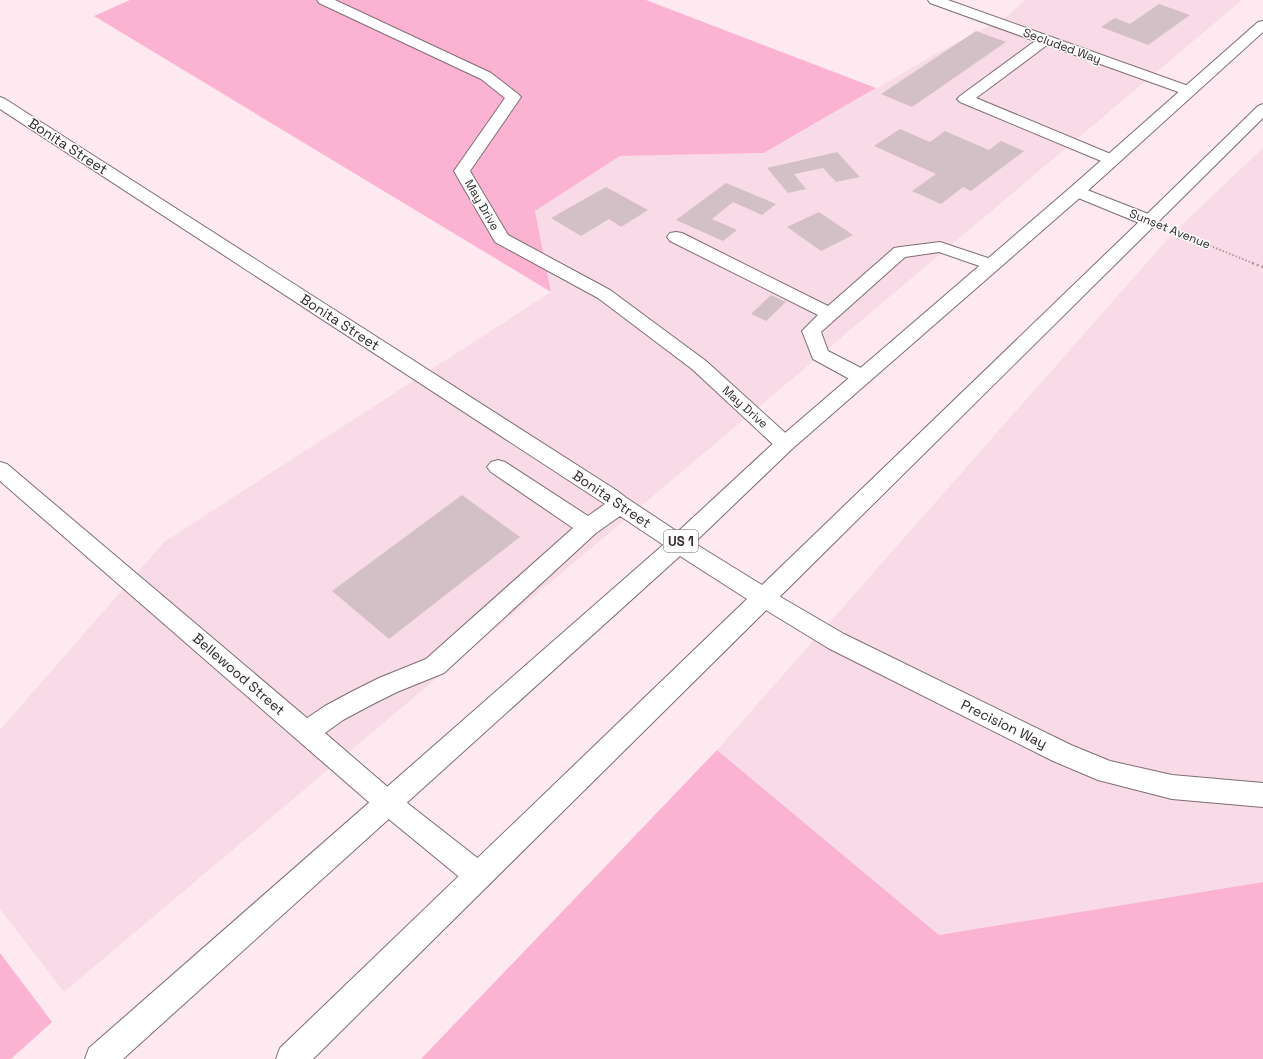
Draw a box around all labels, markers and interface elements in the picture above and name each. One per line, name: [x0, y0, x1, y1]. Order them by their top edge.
street label: Secluded Way: [1021, 24, 1103, 68]
street label: Bonita Street: [25, 114, 111, 178]
street label: May Drive: [461, 177, 503, 233]
street label: Sunset Avenue: [1127, 205, 1213, 253]
street label: Bonita Street: [297, 290, 383, 354]
street label: May Drive: [719, 382, 771, 432]
street label: Bonita Street: [569, 466, 655, 532]
road number: US 1: [664, 530, 698, 552]
street label: Bellewood Street: [189, 629, 289, 719]
street label: Precision Way: [958, 695, 1050, 753]

